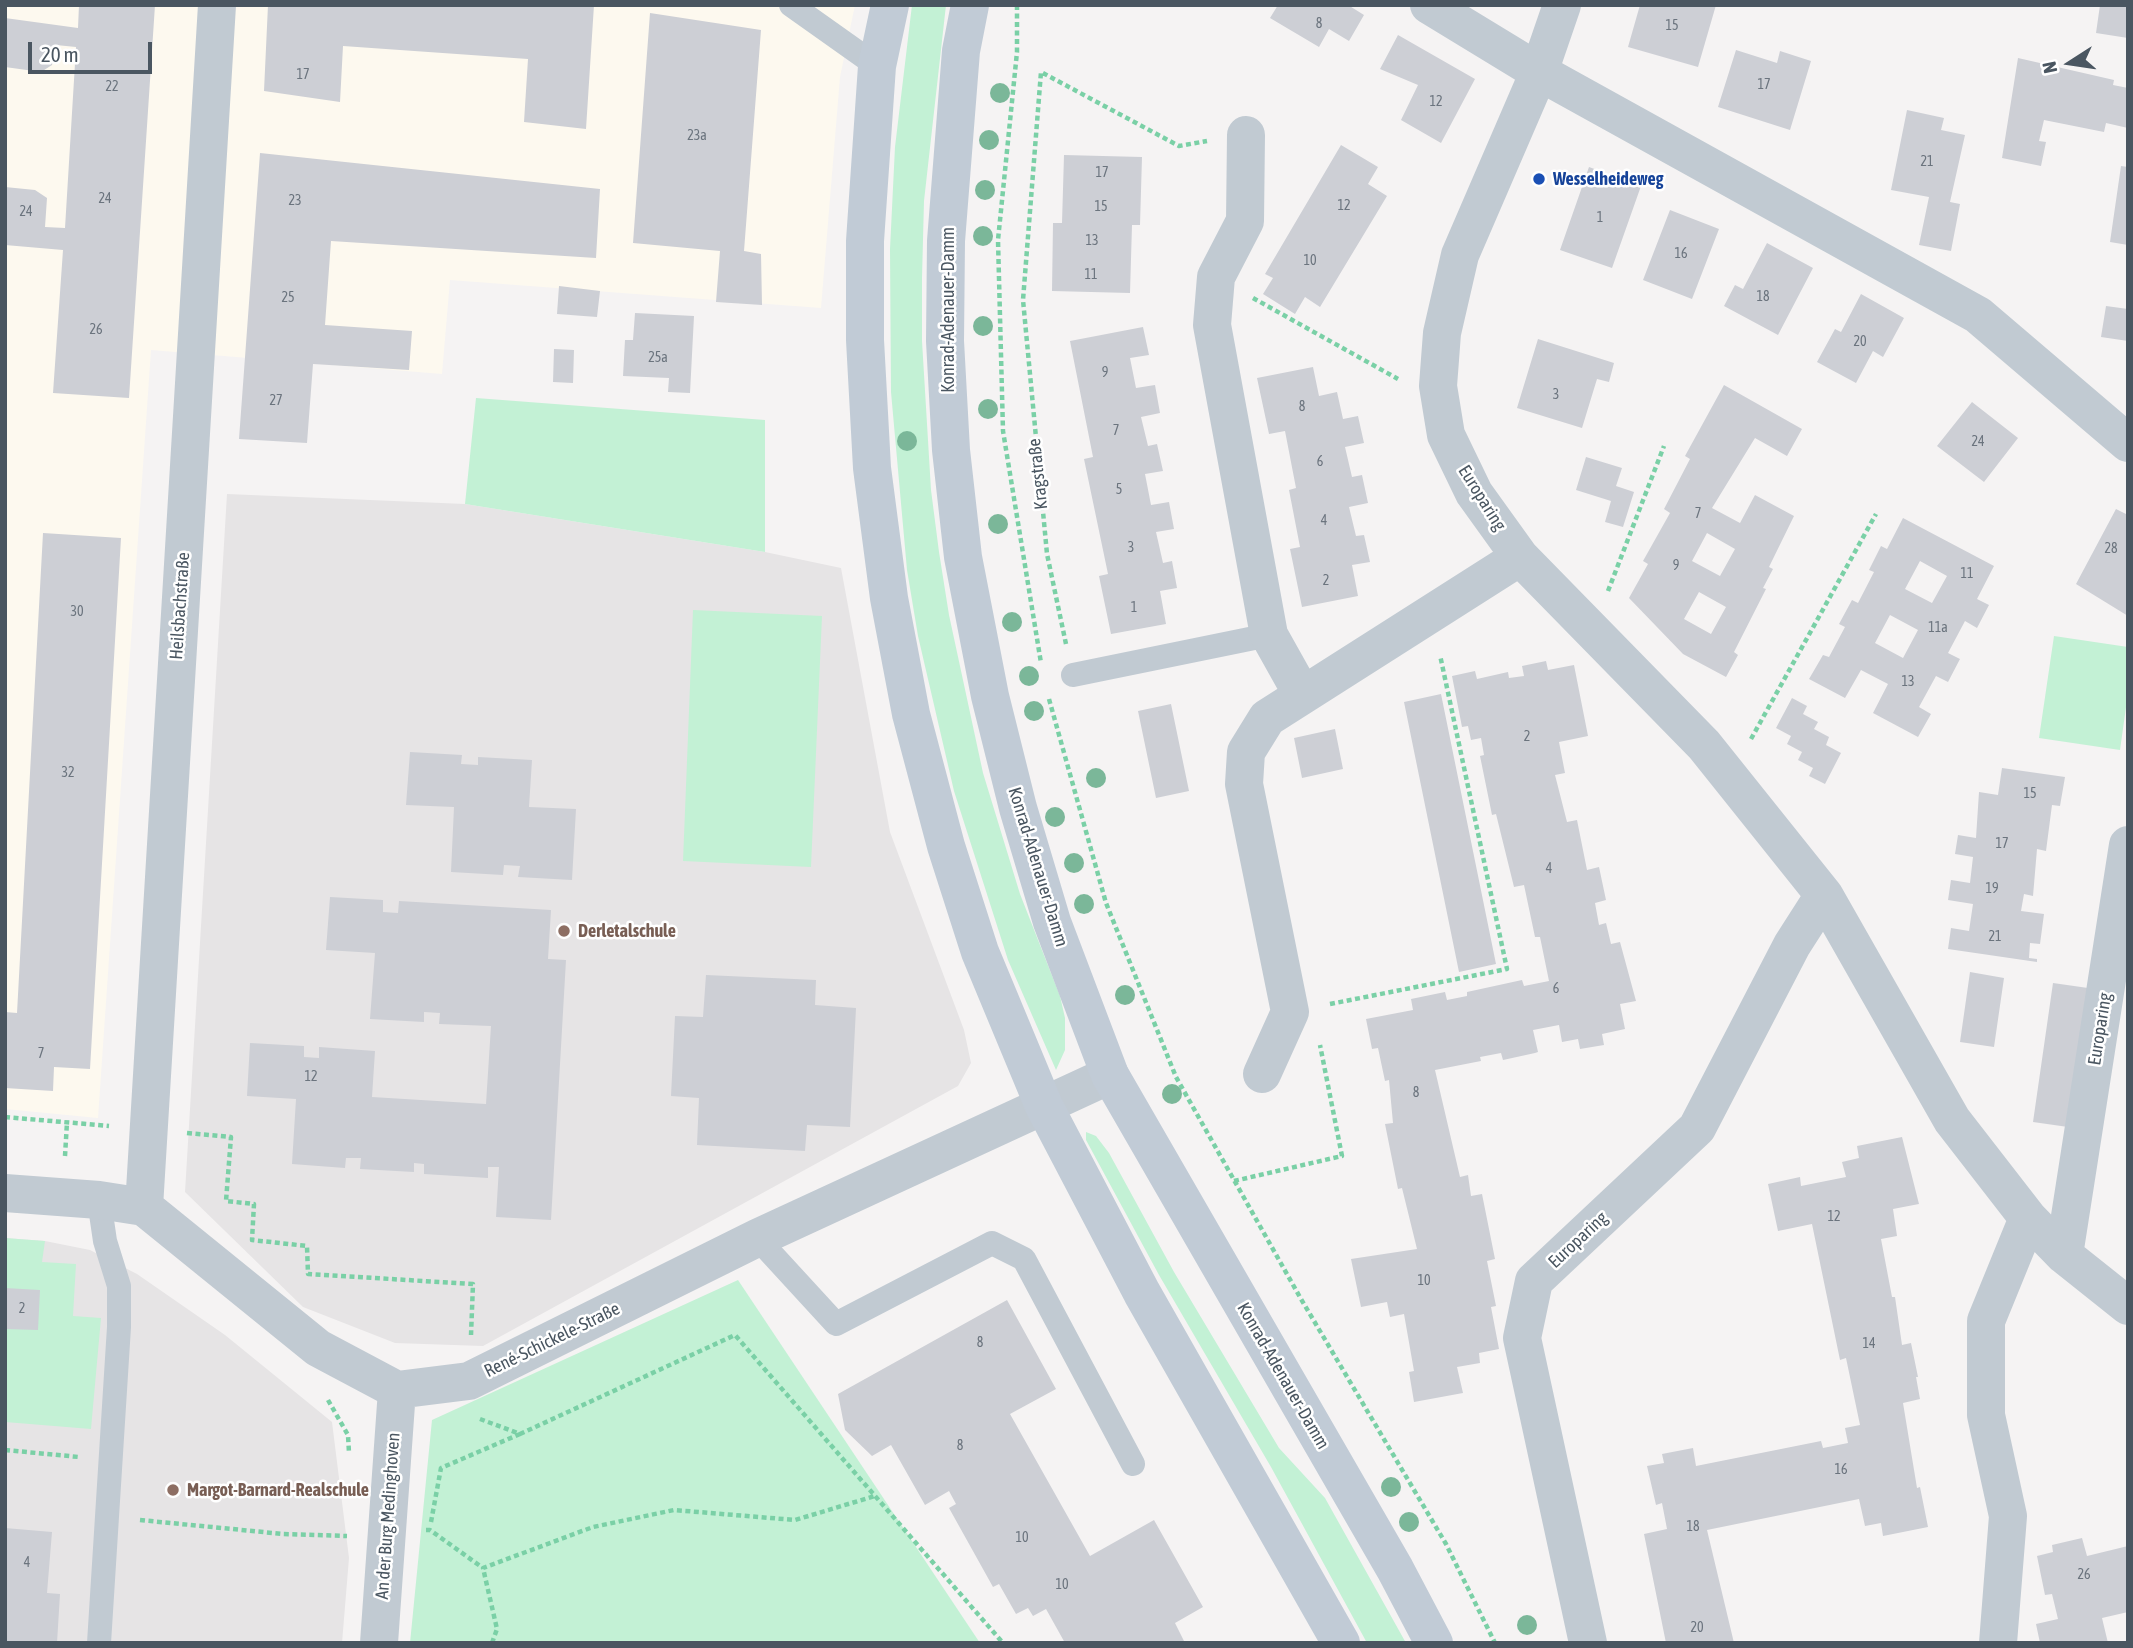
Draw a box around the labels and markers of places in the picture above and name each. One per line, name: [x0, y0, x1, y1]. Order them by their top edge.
place label: Wesselheideweg: [1553, 168, 1663, 190]
marker: Wesselheideweg: [1531, 171, 1547, 187]
place label: Derletalschule: [578, 920, 676, 942]
marker: Derletalschule: [556, 923, 572, 939]
place label: Margot-Barnard-Realschule: [187, 1479, 369, 1501]
marker: Margot-Barnard-Realschule: [165, 1482, 181, 1498]

